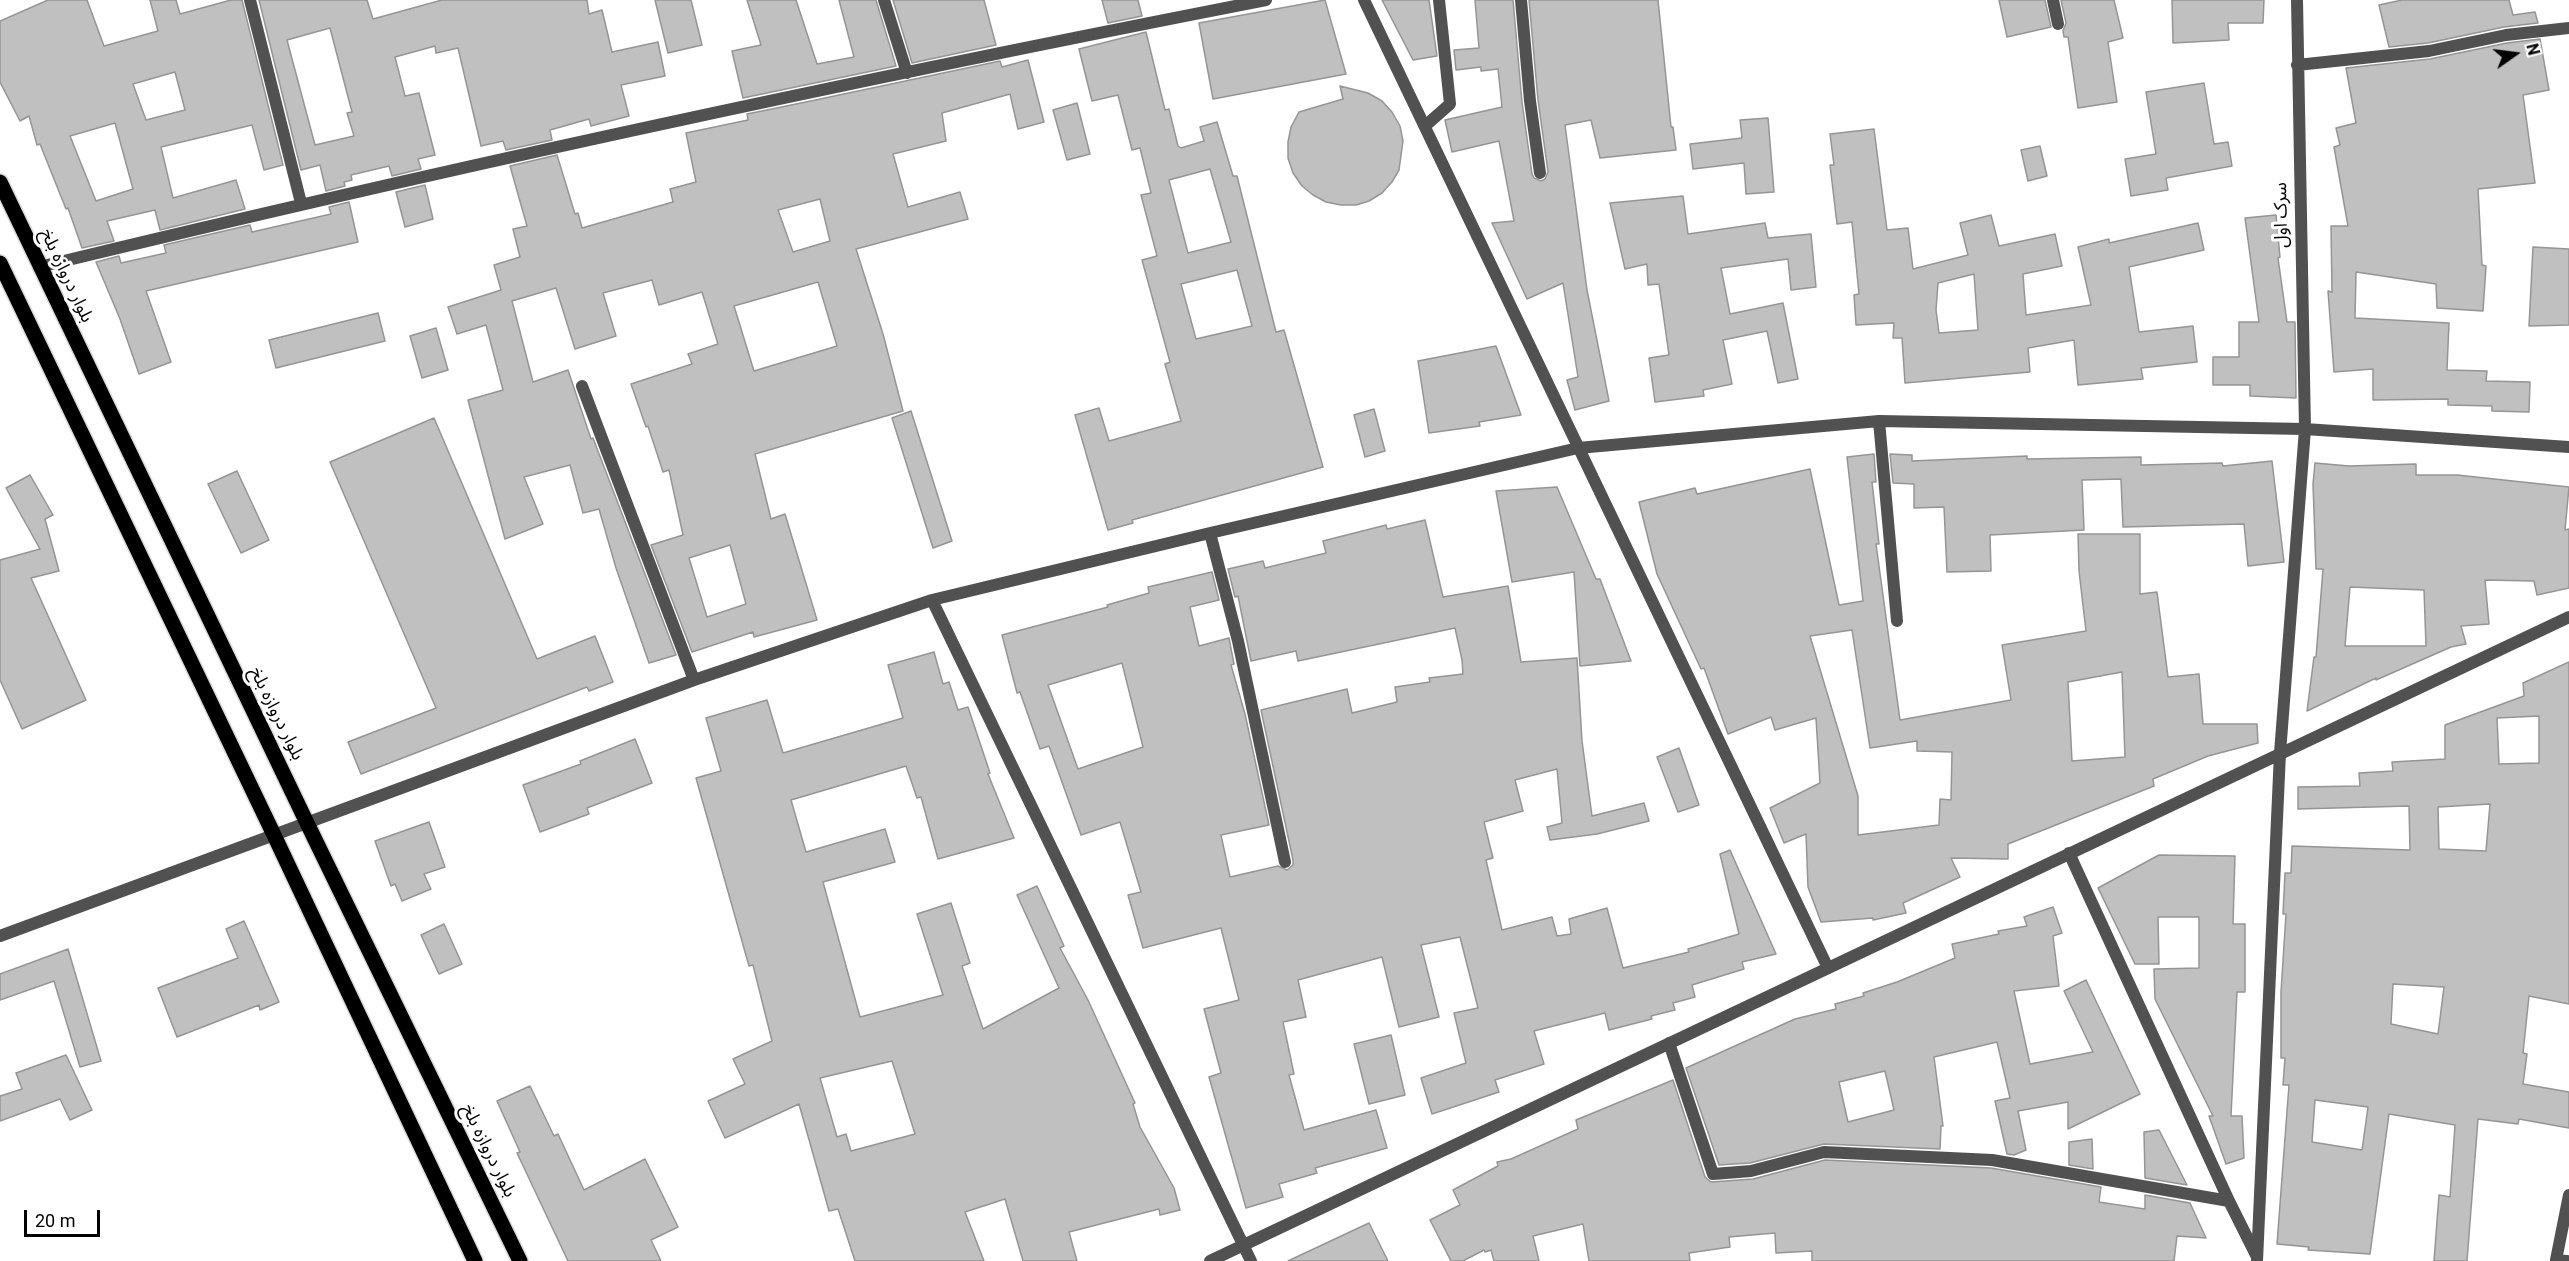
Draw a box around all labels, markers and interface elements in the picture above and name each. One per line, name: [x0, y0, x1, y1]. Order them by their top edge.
north arrow: [2485, 24, 2545, 84]
text: N: [2522, 42, 2544, 57]
street label: سرک اول: [2271, 182, 2293, 248]
street label: بلوار دروازه بلخ: [35, 226, 97, 326]
street label: بلوار دروازه بلخ: [244, 664, 308, 764]
street label: بلوار دروازه بلخ: [456, 1101, 520, 1201]
scale bar: [27, 1198, 104, 1236]
text: 20 m: [35, 1210, 75, 1231]

